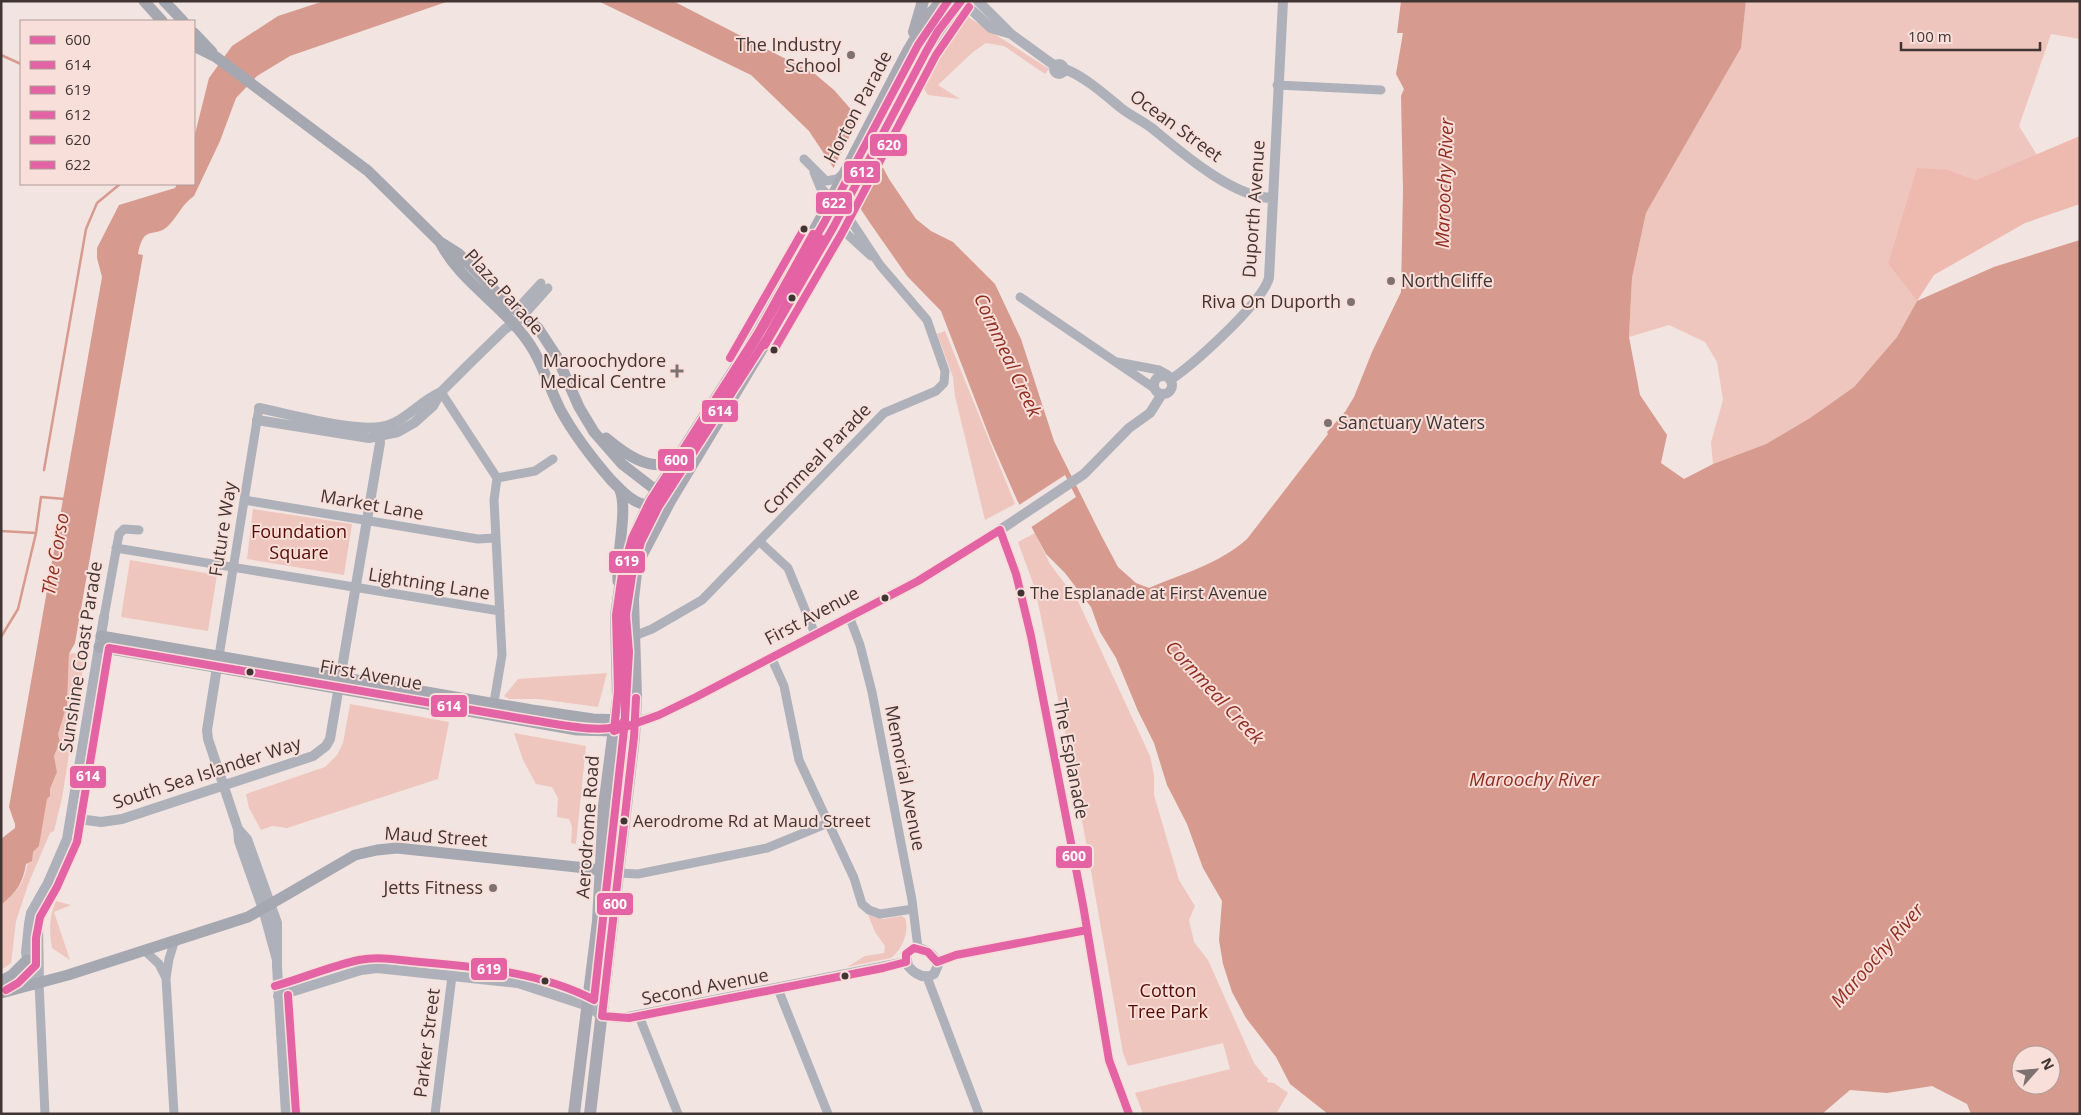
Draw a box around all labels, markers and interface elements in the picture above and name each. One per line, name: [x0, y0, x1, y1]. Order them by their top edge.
legend: [20, 20, 195, 185]
scale bar: [1901, 20, 2040, 52]
text: 100 m: [1908, 26, 1952, 46]
text: 600: [65, 29, 91, 49]
place label: The Industry School: [736, 32, 842, 77]
street label: Horton Parade: [817, 46, 897, 167]
marker: The Industry School: [845, 49, 857, 61]
text: 614: [65, 54, 91, 74]
text: 619: [65, 79, 91, 99]
street label: Ocean Street: [1126, 84, 1228, 167]
text: 612: [65, 104, 91, 124]
water label: Maroochy River: [1429, 116, 1459, 248]
text: 620: [65, 129, 91, 149]
line badge: 620: [869, 133, 908, 157]
text: 620: [877, 135, 901, 154]
street label: Duporth Avenue: [1236, 139, 1270, 279]
text: 622: [65, 154, 91, 174]
line badge: 612: [843, 160, 881, 184]
text: 612: [850, 162, 874, 181]
line badge: 622: [815, 191, 853, 215]
text: 622: [822, 193, 846, 212]
unlabelled marker: [799, 224, 809, 234]
street label: Plaza Parade: [460, 243, 550, 339]
place label: NorthCliffe: [1401, 268, 1493, 292]
marker: NorthCliffe: [1385, 275, 1397, 287]
water label: Cornmeal Creek: [968, 289, 1048, 422]
place label: Riva On Duporth: [1201, 289, 1341, 313]
unlabelled marker: [787, 293, 797, 303]
marker: Riva On Duporth: [1345, 296, 1357, 308]
unlabelled marker: [769, 345, 779, 355]
place label: Maroochydore Medical Centre: [540, 348, 666, 393]
marker: Maroochydore Medical Centre: [670, 364, 684, 378]
street label: Cornmeal Parade: [757, 398, 876, 519]
line badge: 614: [701, 399, 739, 423]
text: 614: [708, 401, 732, 420]
place label: Sanctuary Waters: [1338, 410, 1485, 434]
marker: Sanctuary Waters: [1322, 417, 1334, 429]
line badge: 600: [657, 448, 695, 472]
text: 600: [664, 450, 688, 469]
street label: Future Way: [203, 479, 241, 578]
street label: Market Lane: [319, 483, 426, 525]
water label: The Corso: [35, 511, 75, 597]
park label: Foundation Square: [251, 519, 347, 564]
line badge: 619: [608, 550, 646, 574]
text: 619: [615, 551, 639, 570]
street label: Sunshine Coast Parade: [53, 560, 107, 754]
street label: Lightning Lane: [367, 562, 492, 604]
street label: First Avenue: [760, 580, 863, 650]
place label: The Esplanade at First Avenue: [1030, 581, 1267, 604]
marker: The Esplanade at First Avenue: [1016, 588, 1026, 598]
unlabelled marker: [880, 593, 890, 603]
water label: Cornmeal Creek: [1160, 634, 1271, 750]
street label: First Avenue: [318, 653, 424, 695]
unlabelled marker: [245, 667, 255, 677]
line badge: 614: [430, 694, 468, 718]
text: 614: [437, 696, 461, 715]
street label: The Esplanade: [1049, 697, 1095, 821]
street label: Memorial Avenue: [880, 703, 932, 853]
street label: South Sea Islander Way: [110, 730, 305, 814]
street label: Aerodrome Road: [570, 755, 604, 899]
line badge: 614: [69, 765, 107, 789]
text: 614: [76, 766, 100, 785]
water label: Maroochy River: [1469, 766, 1601, 792]
place label: Aerodrome Rd at Maud Street: [633, 809, 870, 832]
marker: Aerodrome Rd at Maud Street: [619, 816, 629, 826]
street label: Maud Street: [384, 820, 488, 852]
line badge: 600: [1055, 845, 1093, 869]
text: 600: [1062, 846, 1086, 865]
place label: Jetts Fitness: [381, 875, 483, 899]
marker: Jetts Fitness: [487, 882, 499, 894]
line badge: 600: [596, 892, 634, 916]
text: 600: [603, 894, 627, 913]
water label: Maroochy River: [1824, 896, 1930, 1013]
line badge: 619: [470, 957, 508, 981]
text: 619: [477, 959, 501, 978]
street label: Second Avenue: [639, 962, 770, 1010]
unlabelled marker: [840, 971, 850, 981]
unlabelled marker: [540, 976, 550, 986]
park label: Cotton Tree Park: [1128, 978, 1208, 1023]
street label: Parker Street: [407, 987, 445, 1099]
north arrow: [2011, 1045, 2061, 1095]
text: N: [2037, 1054, 2059, 1073]

